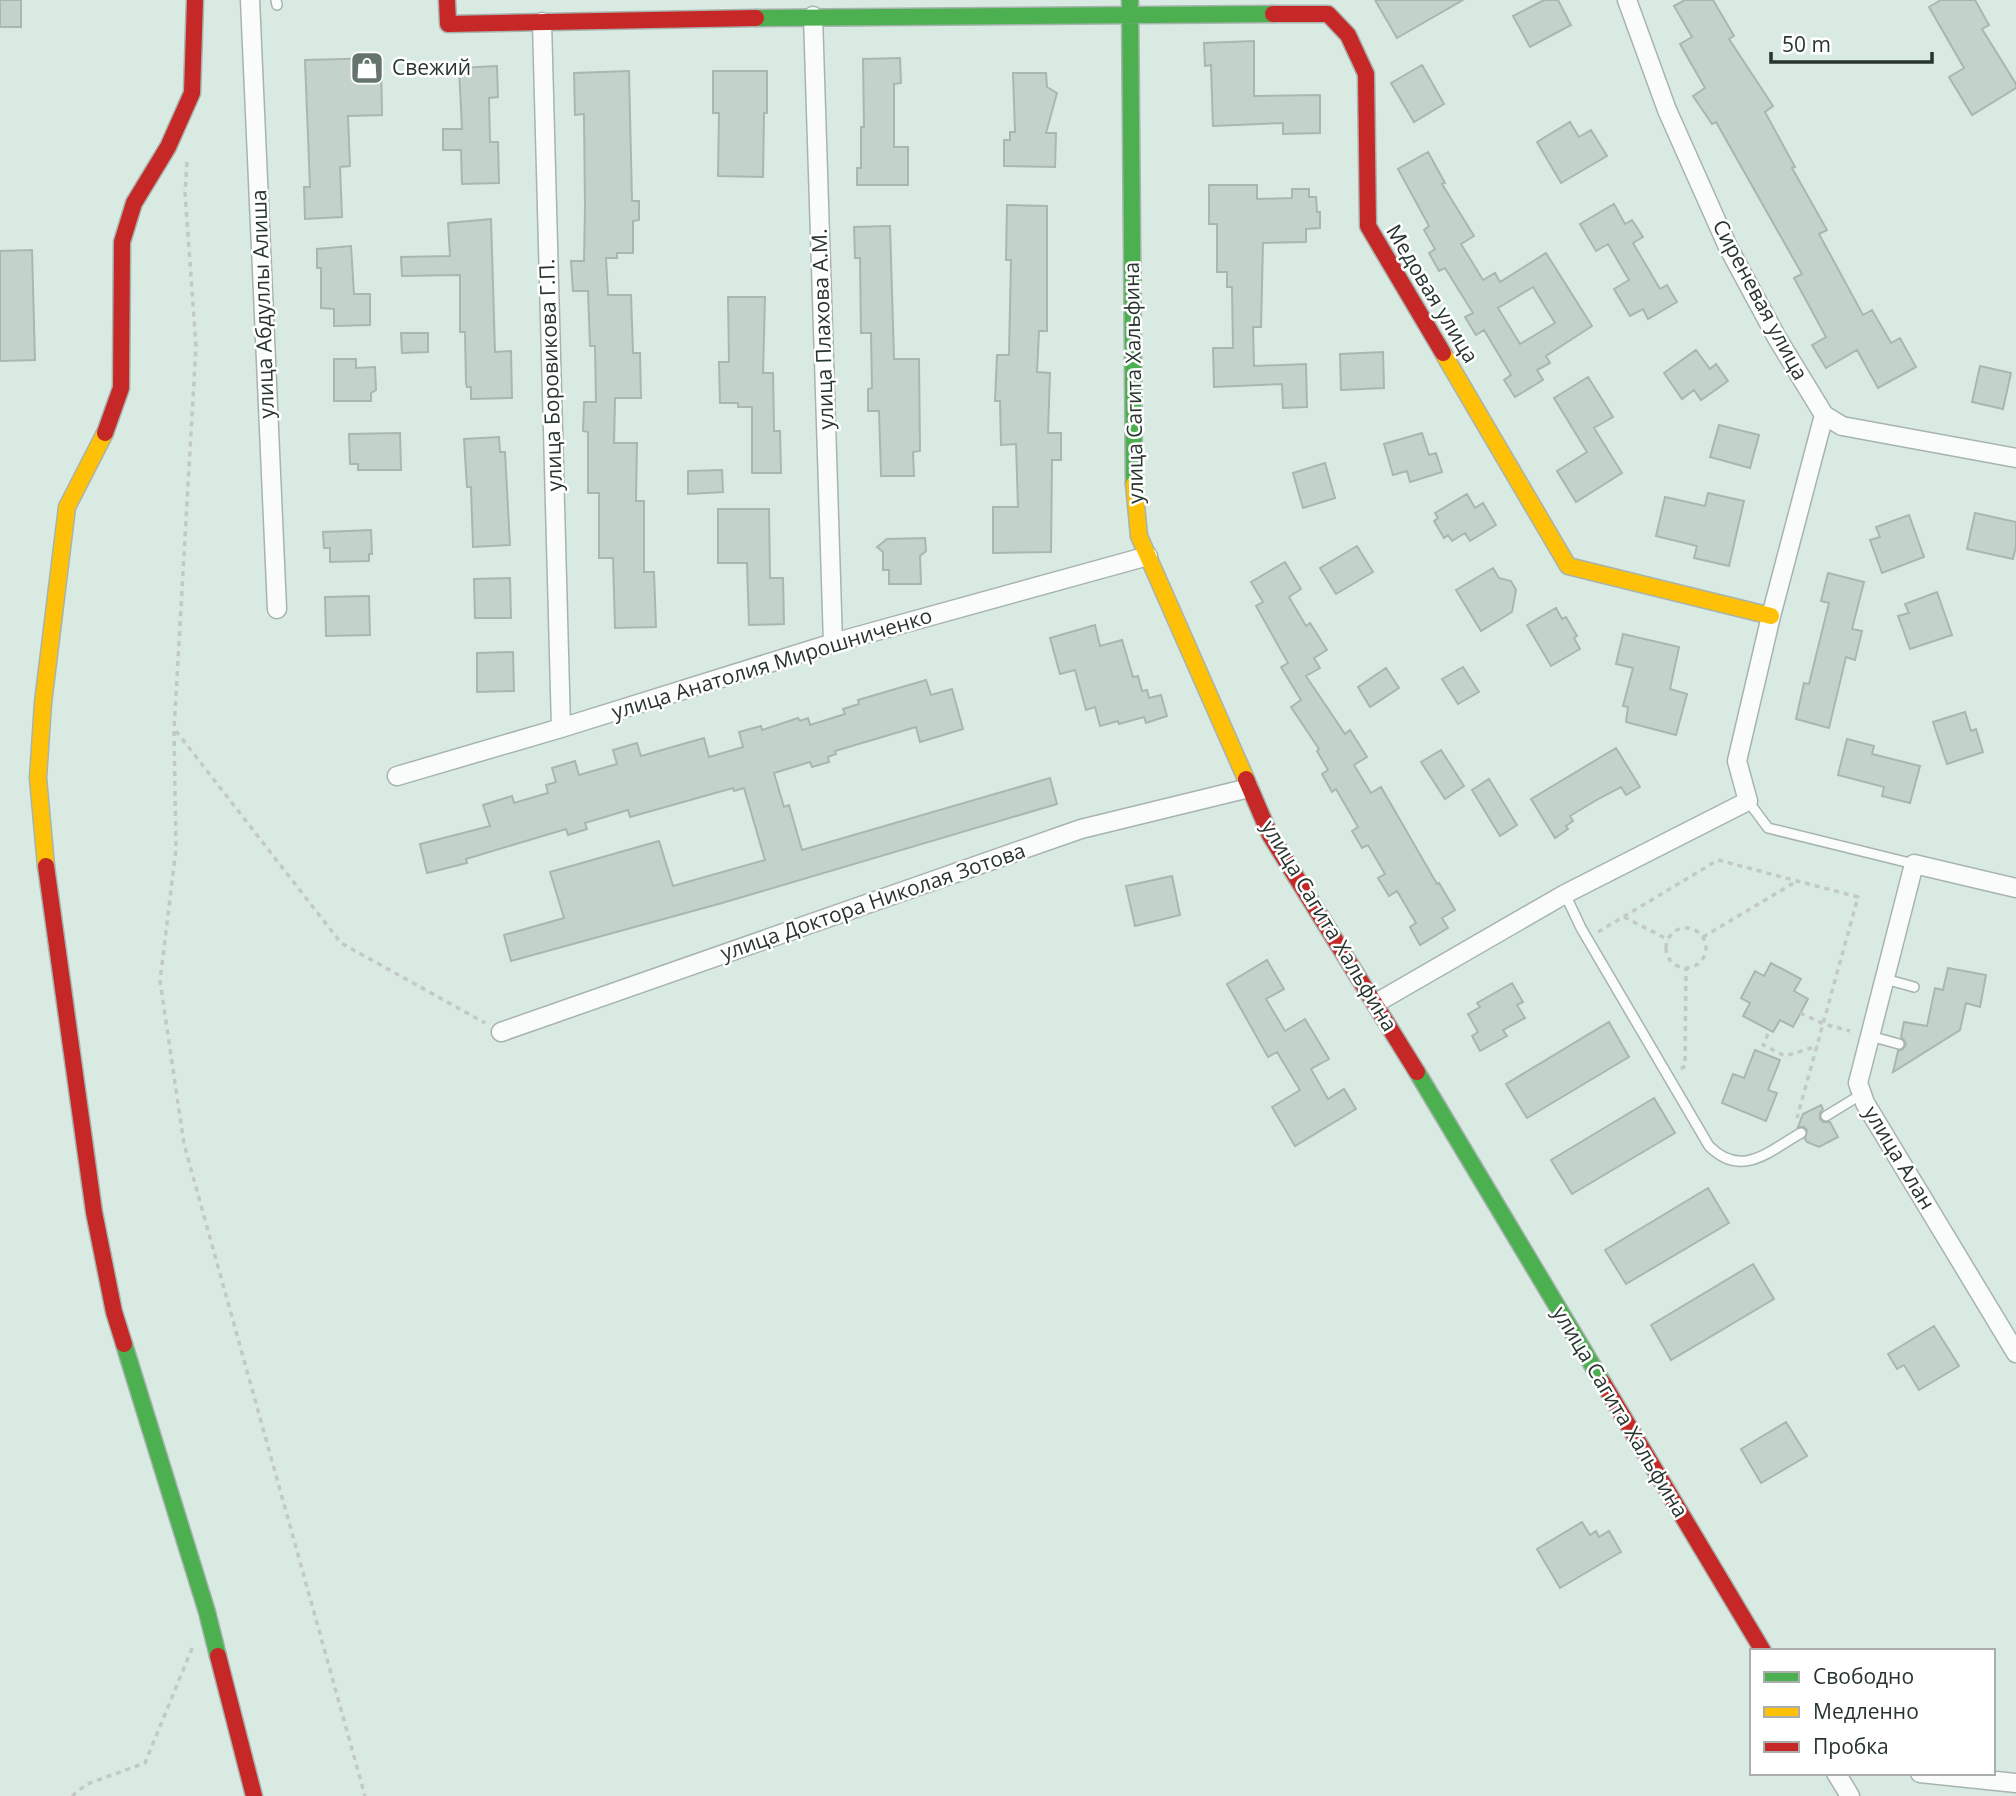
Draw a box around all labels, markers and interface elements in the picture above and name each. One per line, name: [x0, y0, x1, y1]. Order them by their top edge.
scale bar: [1771, 21, 1932, 65]
text: 50 m: [1782, 30, 1831, 58]
shop icon: Свежий: [348, 49, 386, 87]
place label: Свежий: [392, 53, 471, 81]
street label: улица Абдуллы Алиша: [244, 189, 280, 419]
street label: Сиреневая улица: [1707, 214, 1815, 385]
street label: Медовая улица: [1380, 219, 1485, 368]
street label: улица Плахова А.М.: [804, 228, 840, 430]
street label: улица Боровикова Г.П.: [532, 258, 568, 492]
street label: улица Сагита Хальфина: [1117, 262, 1149, 504]
street label: улица Анатолия Мирошниченко: [608, 601, 935, 725]
street label: улица Сагита Хальфина: [1256, 815, 1404, 1036]
street label: улица Доктора Николая Зотова: [717, 836, 1029, 966]
street label: улица Алан: [1858, 1100, 1942, 1215]
street label: улица Сагита Хальфина: [1547, 1301, 1695, 1522]
legend: [1750, 1649, 1995, 1775]
text: Свободно: [1813, 1662, 1914, 1690]
text: Медленно: [1813, 1697, 1919, 1725]
text: Пробка: [1813, 1732, 1889, 1760]

